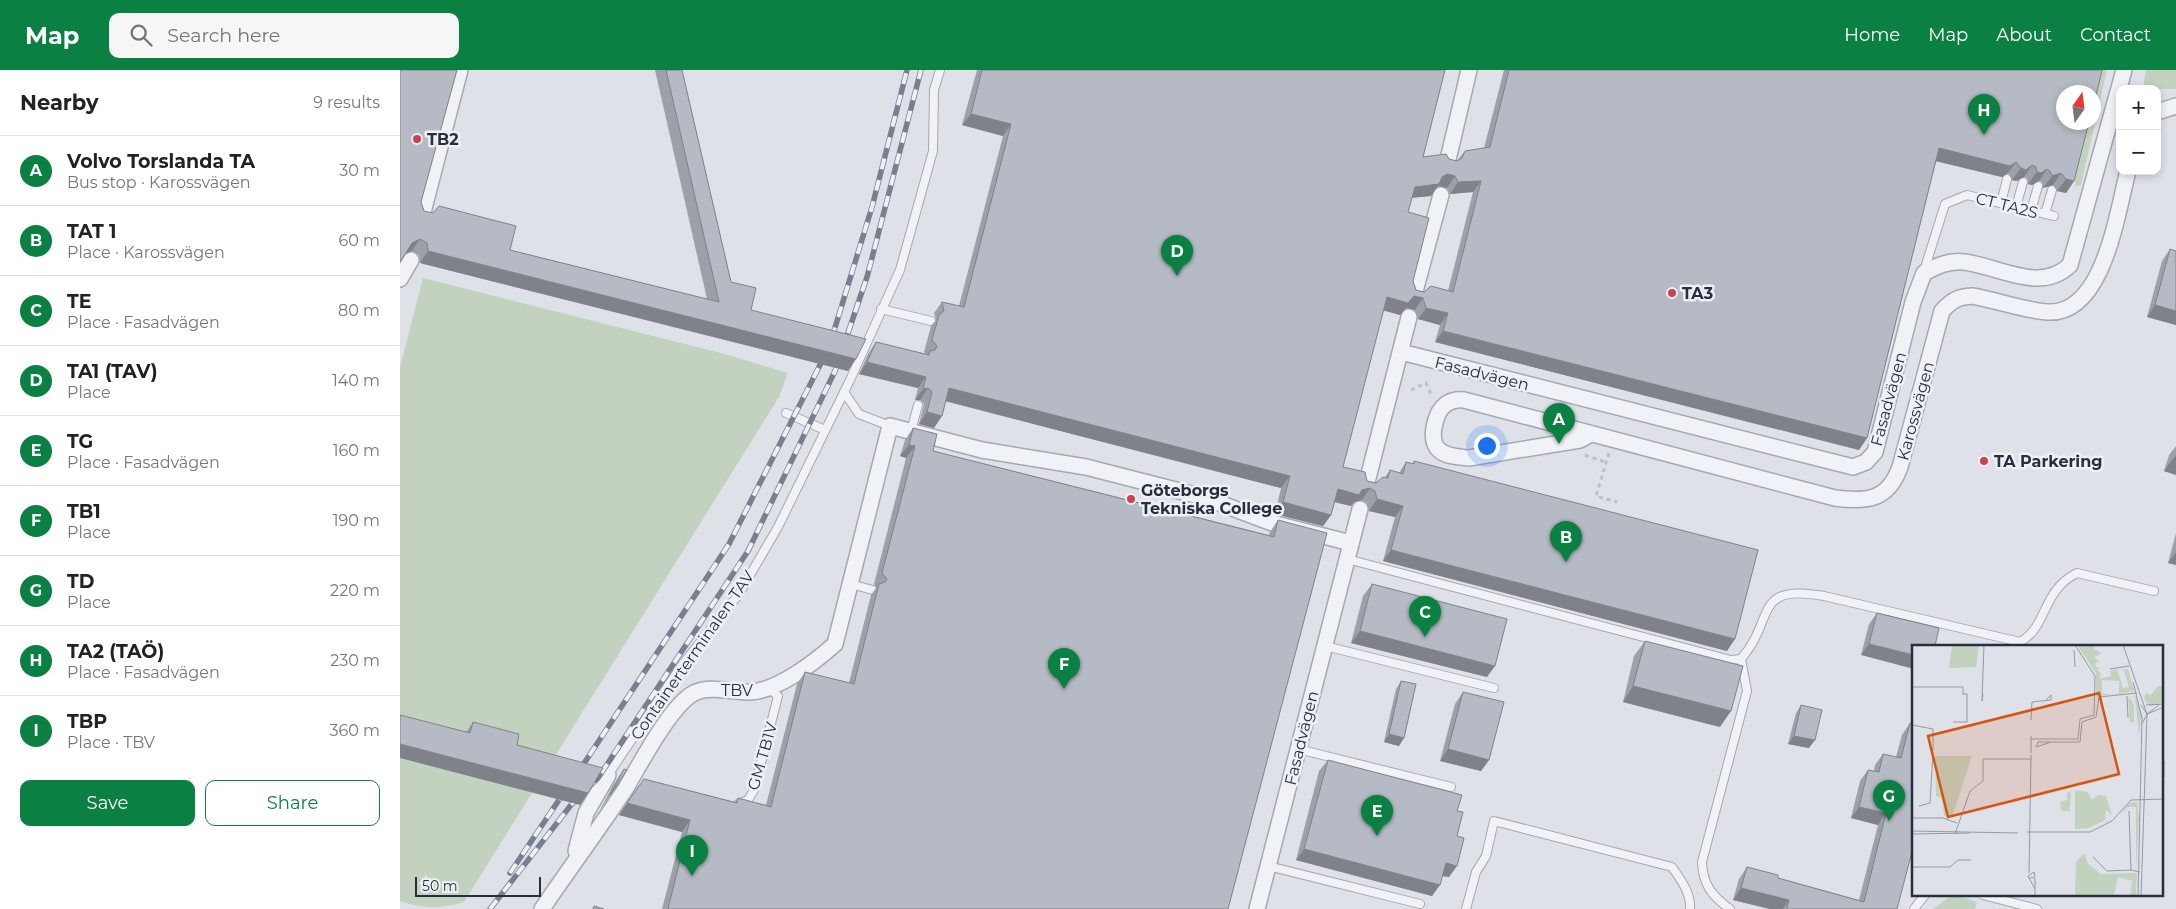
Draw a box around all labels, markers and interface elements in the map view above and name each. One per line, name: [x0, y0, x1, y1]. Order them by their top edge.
search box: [109, 13, 459, 58]
text: Map: [25, 21, 79, 50]
icon: search: [127, 21, 155, 49]
text: Search here: [167, 24, 280, 47]
text: Home: [1844, 24, 1900, 46]
text: Map: [1928, 24, 1968, 46]
text: About: [1996, 24, 2052, 46]
text: Contact: [2080, 24, 2151, 46]
north arrow: [2056, 85, 2101, 130]
map controls: [2116, 85, 2161, 175]
button: +: [2116, 85, 2161, 130]
text: Nearby: [20, 90, 99, 115]
text: 9 results: [313, 93, 380, 112]
pin: H: [1968, 94, 2000, 135]
place label: TB2: [427, 130, 459, 149]
button: −: [2116, 130, 2161, 175]
marker: TB2: [411, 133, 423, 145]
text: Volvo Torslanda TA: [67, 150, 255, 173]
text: A: [30, 161, 42, 180]
text: 30 m: [339, 161, 380, 180]
text: Bus stop · Karossvägen: [67, 173, 251, 192]
street label: CT TA2S: [1974, 189, 2040, 222]
text: TAT 1: [67, 220, 117, 243]
text: B: [30, 231, 42, 250]
text: 60 m: [338, 231, 380, 250]
pin: D: [1161, 235, 1193, 276]
text: Place · Karossvägen: [67, 243, 225, 262]
place label: TA3: [1682, 284, 1713, 303]
marker: TA3: [1666, 287, 1678, 299]
text: TE: [67, 290, 92, 313]
text: C: [30, 301, 42, 320]
text: 80 m: [338, 301, 380, 320]
text: Place · Fasadvägen: [67, 313, 220, 332]
street label: Fasadvägen: [1867, 350, 1910, 448]
street label: Fasadvägen: [1433, 353, 1531, 394]
text: TA1 (TAV): [67, 360, 157, 383]
street label: Karossvägen: [1893, 360, 1938, 463]
text: D: [29, 371, 43, 390]
text: 140 m: [332, 371, 380, 390]
text: Place: [67, 383, 111, 402]
pin: A: [1543, 403, 1575, 444]
text: TG: [67, 430, 93, 453]
your location: [1474, 433, 1500, 459]
text: E: [31, 441, 41, 460]
text: 160 m: [333, 441, 380, 460]
place label: TA Parkering: [1994, 452, 2102, 471]
text: Place · Fasadvägen: [67, 453, 220, 472]
marker: TA Parkering: [1978, 455, 1990, 467]
place label: Göteborgs Tekniska College: [1141, 481, 1282, 518]
marker: Göteborgs Tekniska College: [1125, 493, 1137, 505]
text: TB1: [67, 500, 101, 523]
text: F: [31, 511, 41, 530]
text: 190 m: [333, 511, 380, 530]
pin: B: [1550, 521, 1582, 562]
text: Place: [67, 523, 111, 542]
street label: Containerterminalen TAV: [627, 566, 759, 744]
text: TD: [67, 570, 94, 593]
text: G: [30, 581, 42, 600]
text: 220 m: [330, 581, 380, 600]
text: Place: [67, 593, 111, 612]
pin: C: [1409, 596, 1441, 637]
text: TA2 (TAÖ): [67, 640, 164, 663]
inset map: [1912, 645, 2164, 896]
pin: F: [1048, 648, 1080, 689]
text: H: [30, 651, 42, 670]
text: 230 m: [330, 651, 380, 670]
text: Place · Fasadvägen: [67, 663, 220, 682]
street label: TBV: [721, 681, 754, 700]
street label: Fasadvägen: [1281, 689, 1322, 787]
text: TBP: [67, 710, 107, 733]
street label: GM TB1V: [744, 719, 781, 792]
text: I: [33, 721, 39, 740]
text: 360 m: [329, 721, 380, 740]
text: Place · TBV: [67, 733, 155, 752]
button: Save: [20, 780, 195, 826]
button: Share: [205, 780, 380, 826]
pin: G: [1873, 780, 1905, 821]
pin: E: [1361, 795, 1393, 836]
pin: I: [676, 835, 708, 876]
scale bar: [415, 874, 541, 897]
text: 50 m: [422, 877, 458, 895]

